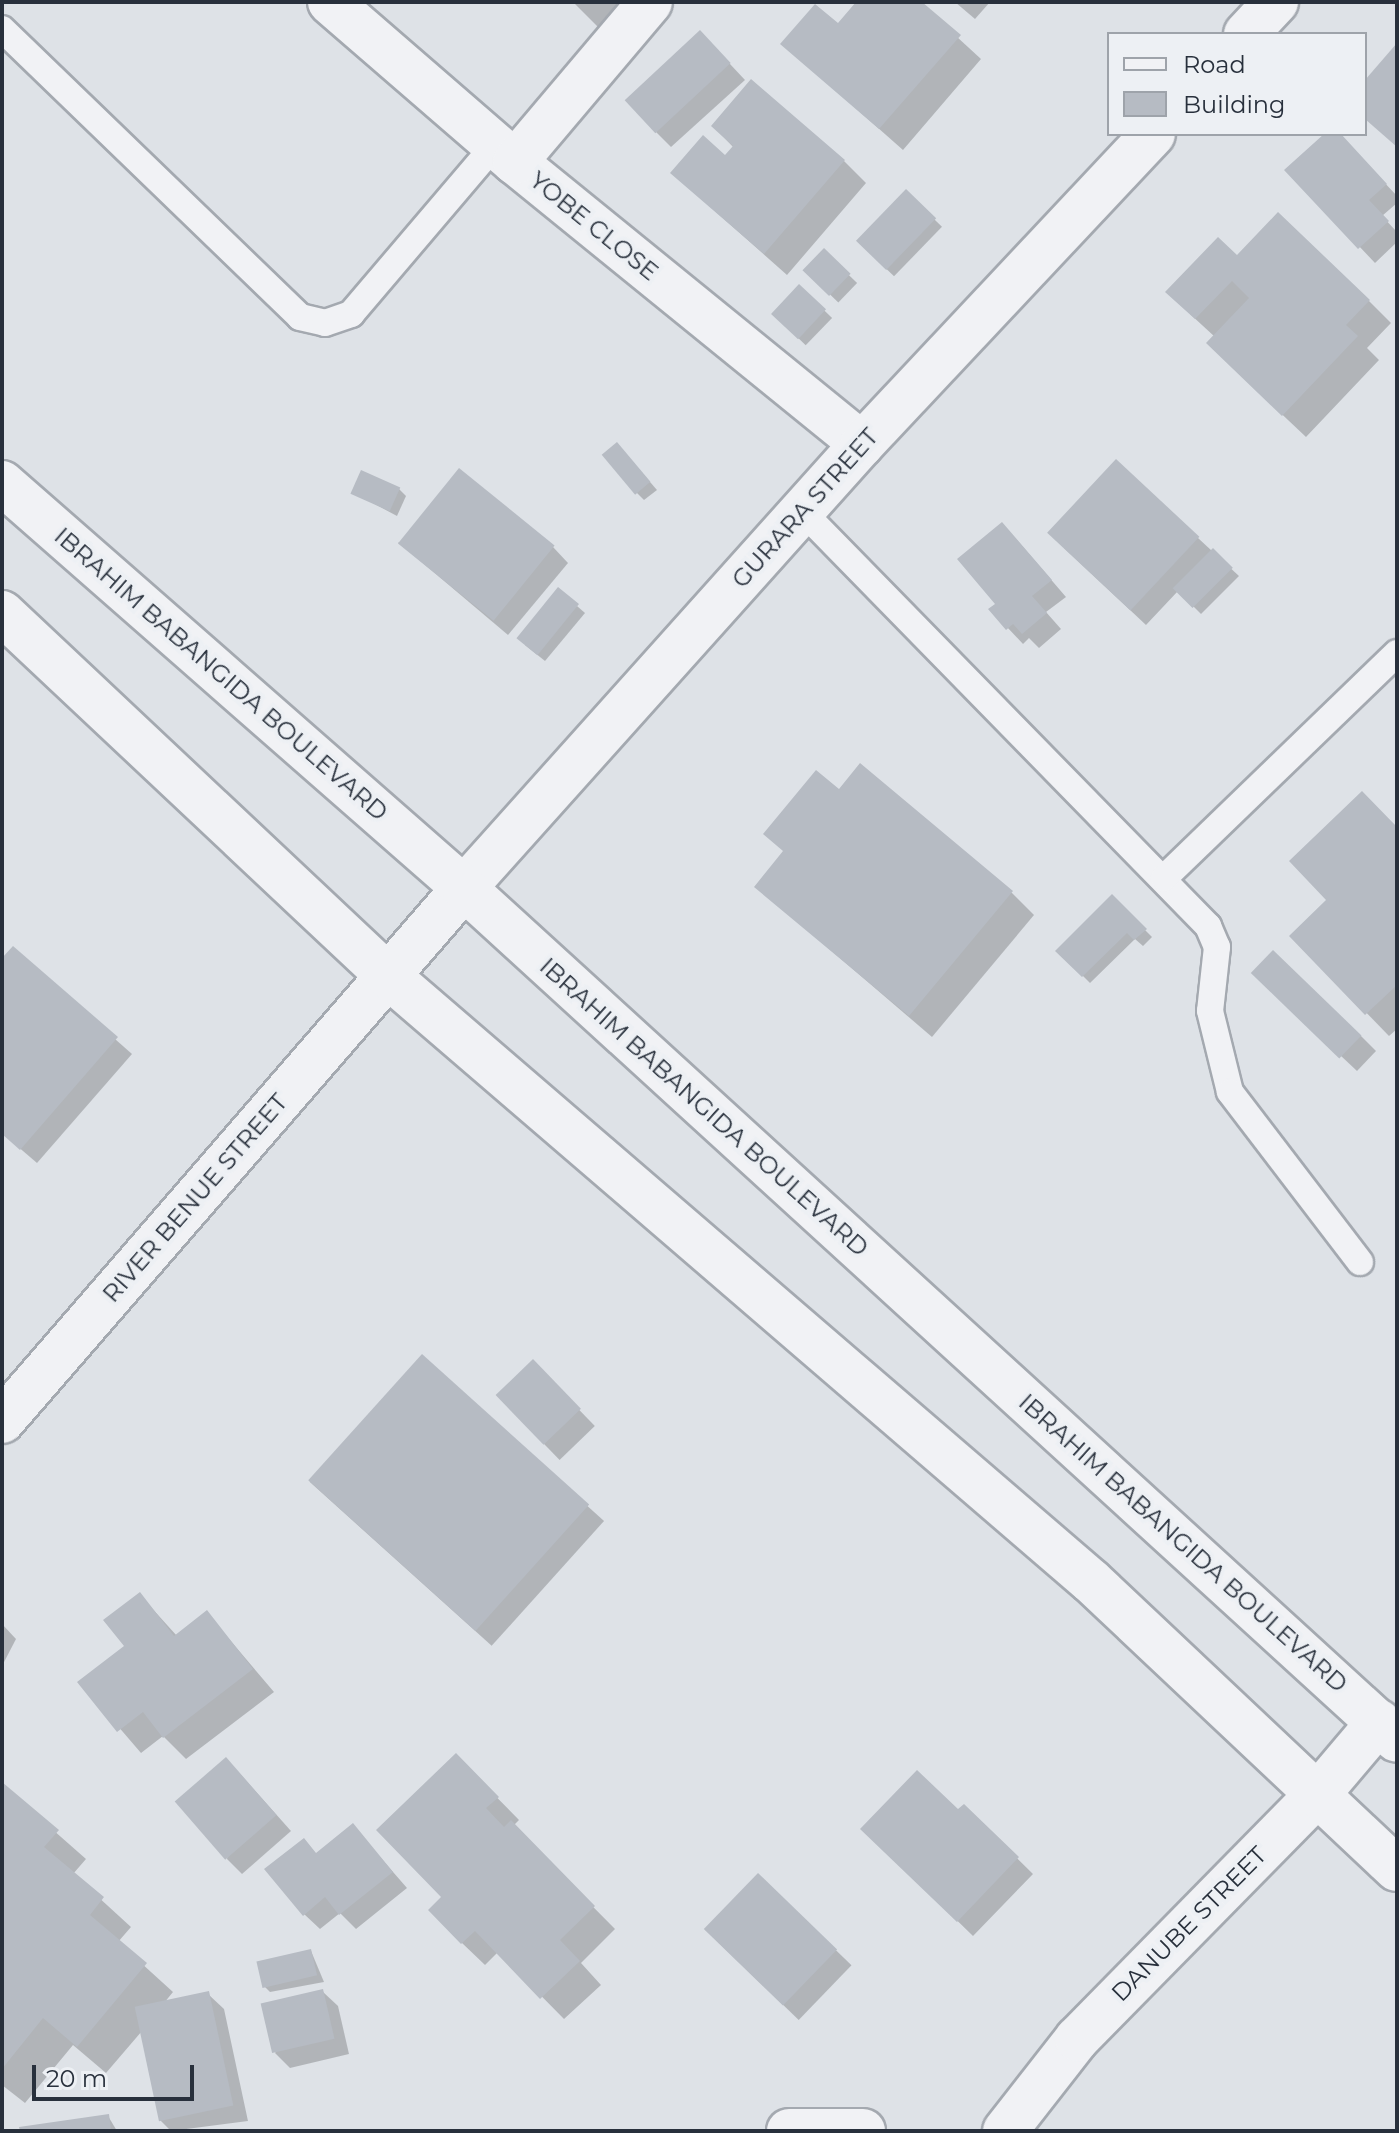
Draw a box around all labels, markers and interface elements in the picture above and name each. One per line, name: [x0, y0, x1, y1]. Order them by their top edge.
legend: [1107, 32, 1367, 136]
text: Road: [1183, 50, 1246, 79]
text: Building: [1183, 90, 1286, 119]
street label: YOBE CLOSE: [524, 165, 664, 287]
street label: GURARA STREET: [726, 422, 884, 594]
street label: IBRAHIM BABANGIDA BOULEVARD: [48, 521, 394, 827]
street label: IBRAHIM BABANGIDA BOULEVARD: [534, 952, 874, 1262]
street label: RIVER BENUE STREET: [97, 1088, 293, 1308]
street label: IBRAHIM BABANGIDA BOULEVARD: [1013, 1388, 1353, 1698]
street label: DANUBE STREET: [1106, 1841, 1272, 2007]
scale bar: [36, 2049, 198, 2099]
text: 20 m: [46, 2064, 107, 2093]

